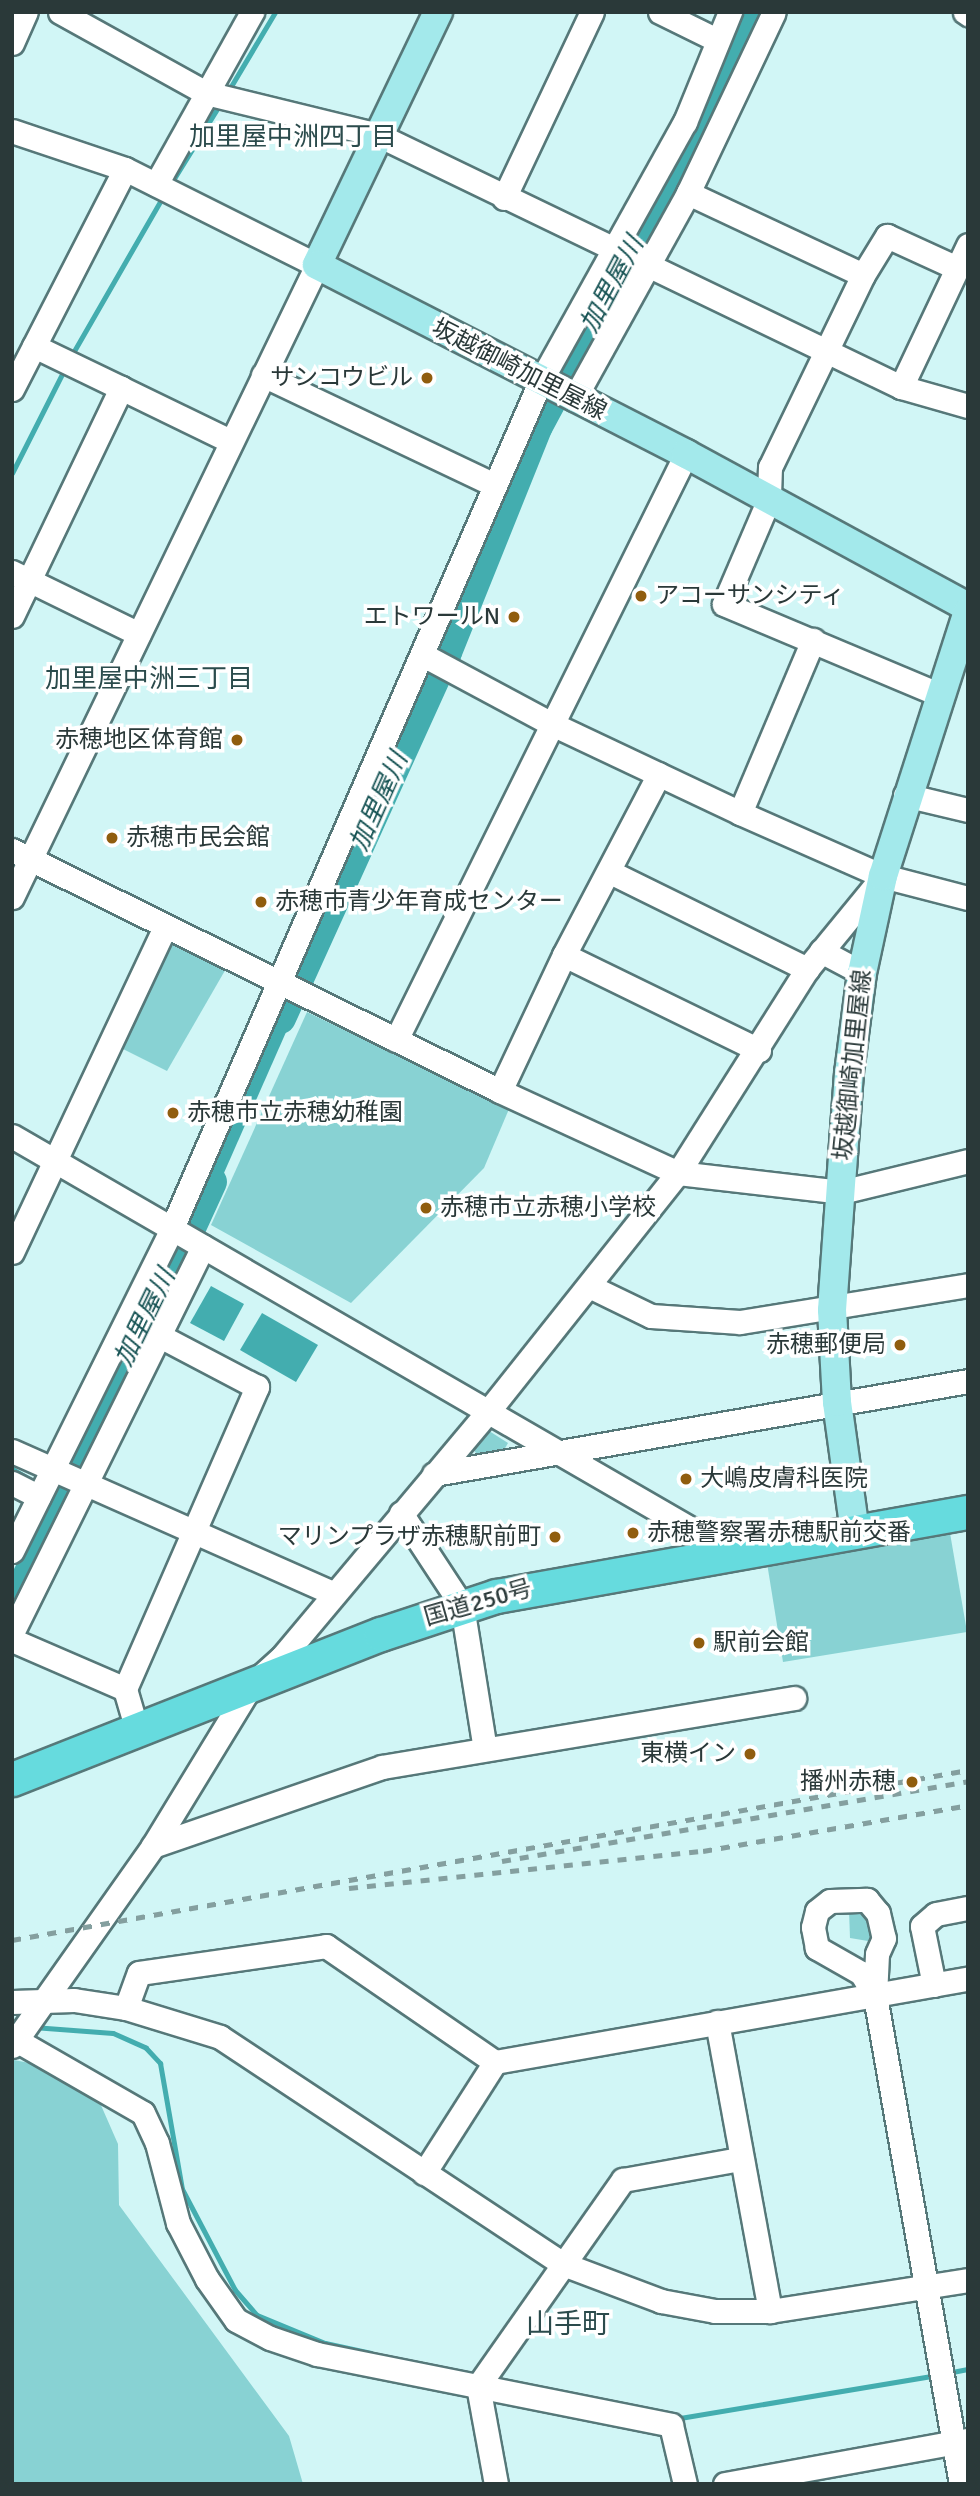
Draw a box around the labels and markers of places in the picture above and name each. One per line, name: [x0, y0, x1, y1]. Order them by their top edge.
place label: サンコウビル: [269, 364, 413, 392]
marker: サンコウビル: [419, 370, 435, 386]
place label: アコーサンシティ: [655, 582, 847, 610]
marker: アコーサンシティ: [633, 588, 649, 604]
place label: エトワールN: [364, 603, 500, 631]
marker: エトワールN: [506, 609, 522, 625]
place label: 赤穂地区体育館: [55, 726, 223, 754]
marker: 赤穂地区体育館: [229, 732, 245, 748]
place label: 赤穂市民会館: [126, 824, 270, 852]
marker: 赤穂市民会館: [104, 830, 120, 846]
place label: 赤穂市青少年育成センター: [275, 888, 563, 916]
marker: 赤穂市青少年育成センター: [253, 894, 269, 910]
place label: 赤穂市立赤穂幼稚園: [187, 1099, 403, 1127]
marker: 赤穂市立赤穂幼稚園: [165, 1105, 181, 1121]
place label: 赤穂市立赤穂小学校: [440, 1194, 656, 1222]
marker: 赤穂市立赤穂小学校: [418, 1200, 434, 1216]
place label: 赤穂郵便局: [766, 1331, 886, 1359]
marker: 赤穂郵便局: [892, 1337, 908, 1353]
place label: 大嶋皮膚科医院: [700, 1465, 868, 1493]
marker: 大嶋皮膚科医院: [678, 1471, 694, 1487]
place label: 赤穂警察署赤穂駅前交番: [647, 1519, 911, 1547]
place label: マリンプラザ赤穂駅前町: [277, 1523, 541, 1551]
marker: 赤穂警察署赤穂駅前交番: [625, 1525, 641, 1541]
marker: マリンプラザ赤穂駅前町: [547, 1529, 563, 1545]
place label: 駅前会館: [713, 1629, 809, 1657]
marker: 駅前会館: [691, 1635, 707, 1651]
place label: 東横イン: [640, 1740, 736, 1768]
marker: 東横イン: [742, 1746, 758, 1762]
place label: 播州赤穂: [800, 1768, 896, 1796]
marker: 播州赤穂: [902, 1772, 922, 1792]

